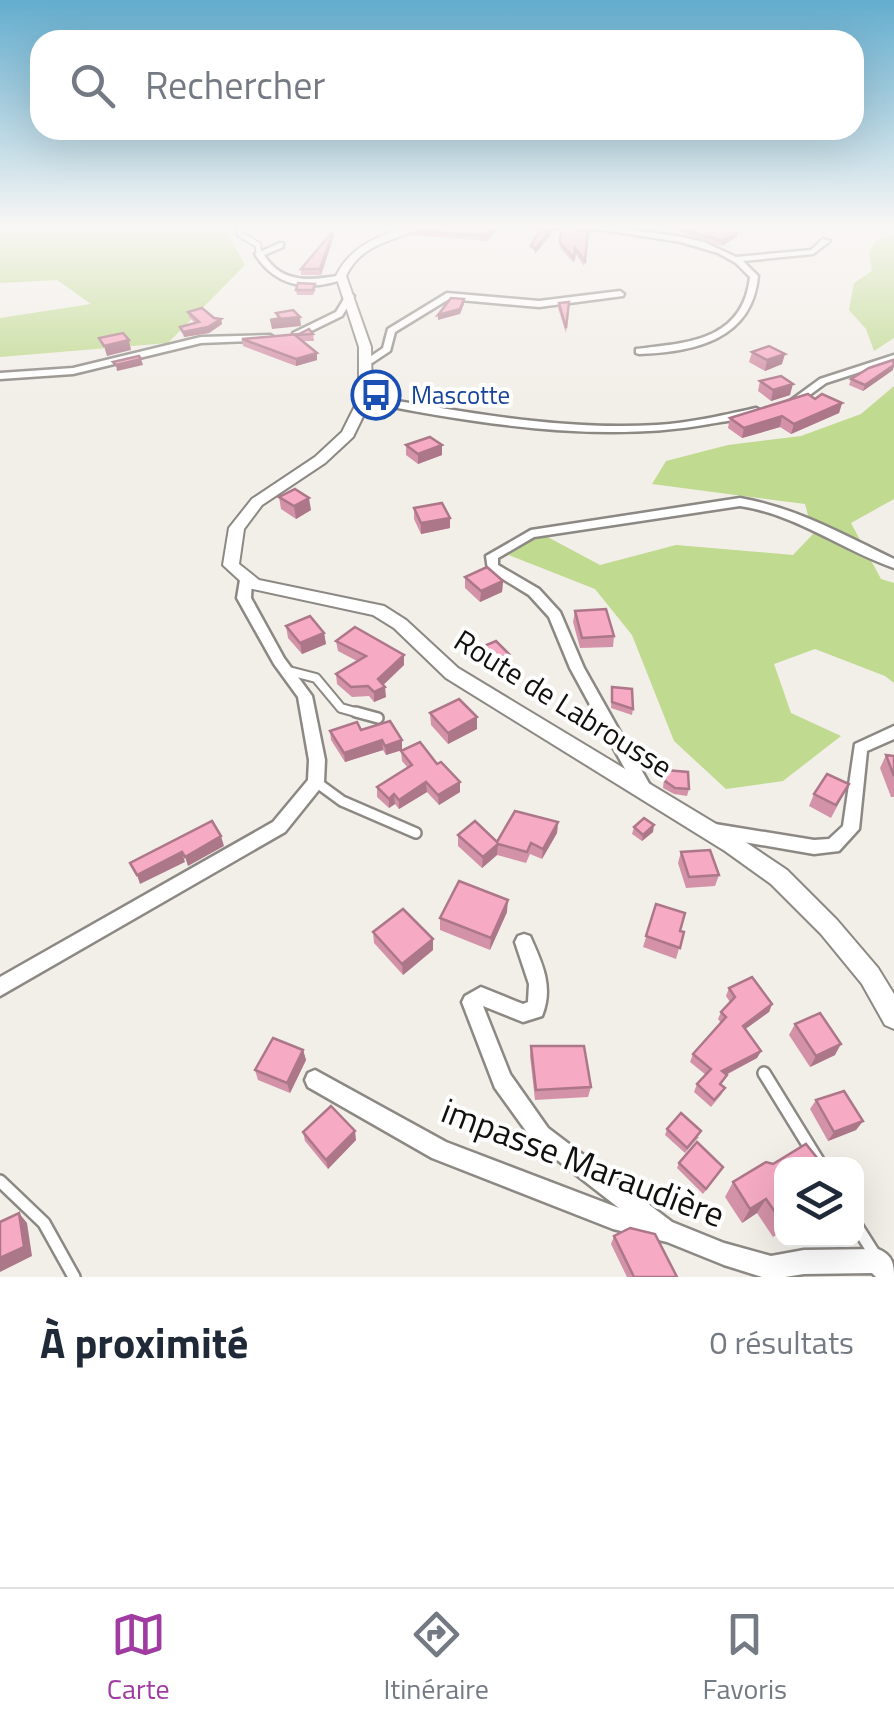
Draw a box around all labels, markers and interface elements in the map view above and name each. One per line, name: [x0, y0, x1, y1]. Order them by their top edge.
search box: [30, 30, 864, 140]
text: Rechercher: [145, 56, 326, 114]
icon: search: [65, 58, 120, 113]
bus stop icon: Mascotte: [350, 369, 402, 421]
place label: Mascotte: [411, 376, 510, 414]
street label: Route de Labrousse: [445, 617, 682, 789]
street label: impasse Maraudière: [434, 1083, 733, 1241]
map controls: [774, 1157, 864, 1247]
button: layers: [774, 1157, 864, 1247]
text: À proximité: [40, 1310, 248, 1374]
text: 0 résultats: [709, 1318, 854, 1366]
tab: Carte: [107, 1607, 170, 1710]
tab: Itinéraire: [383, 1607, 489, 1710]
tab: Favoris: [703, 1607, 787, 1710]

